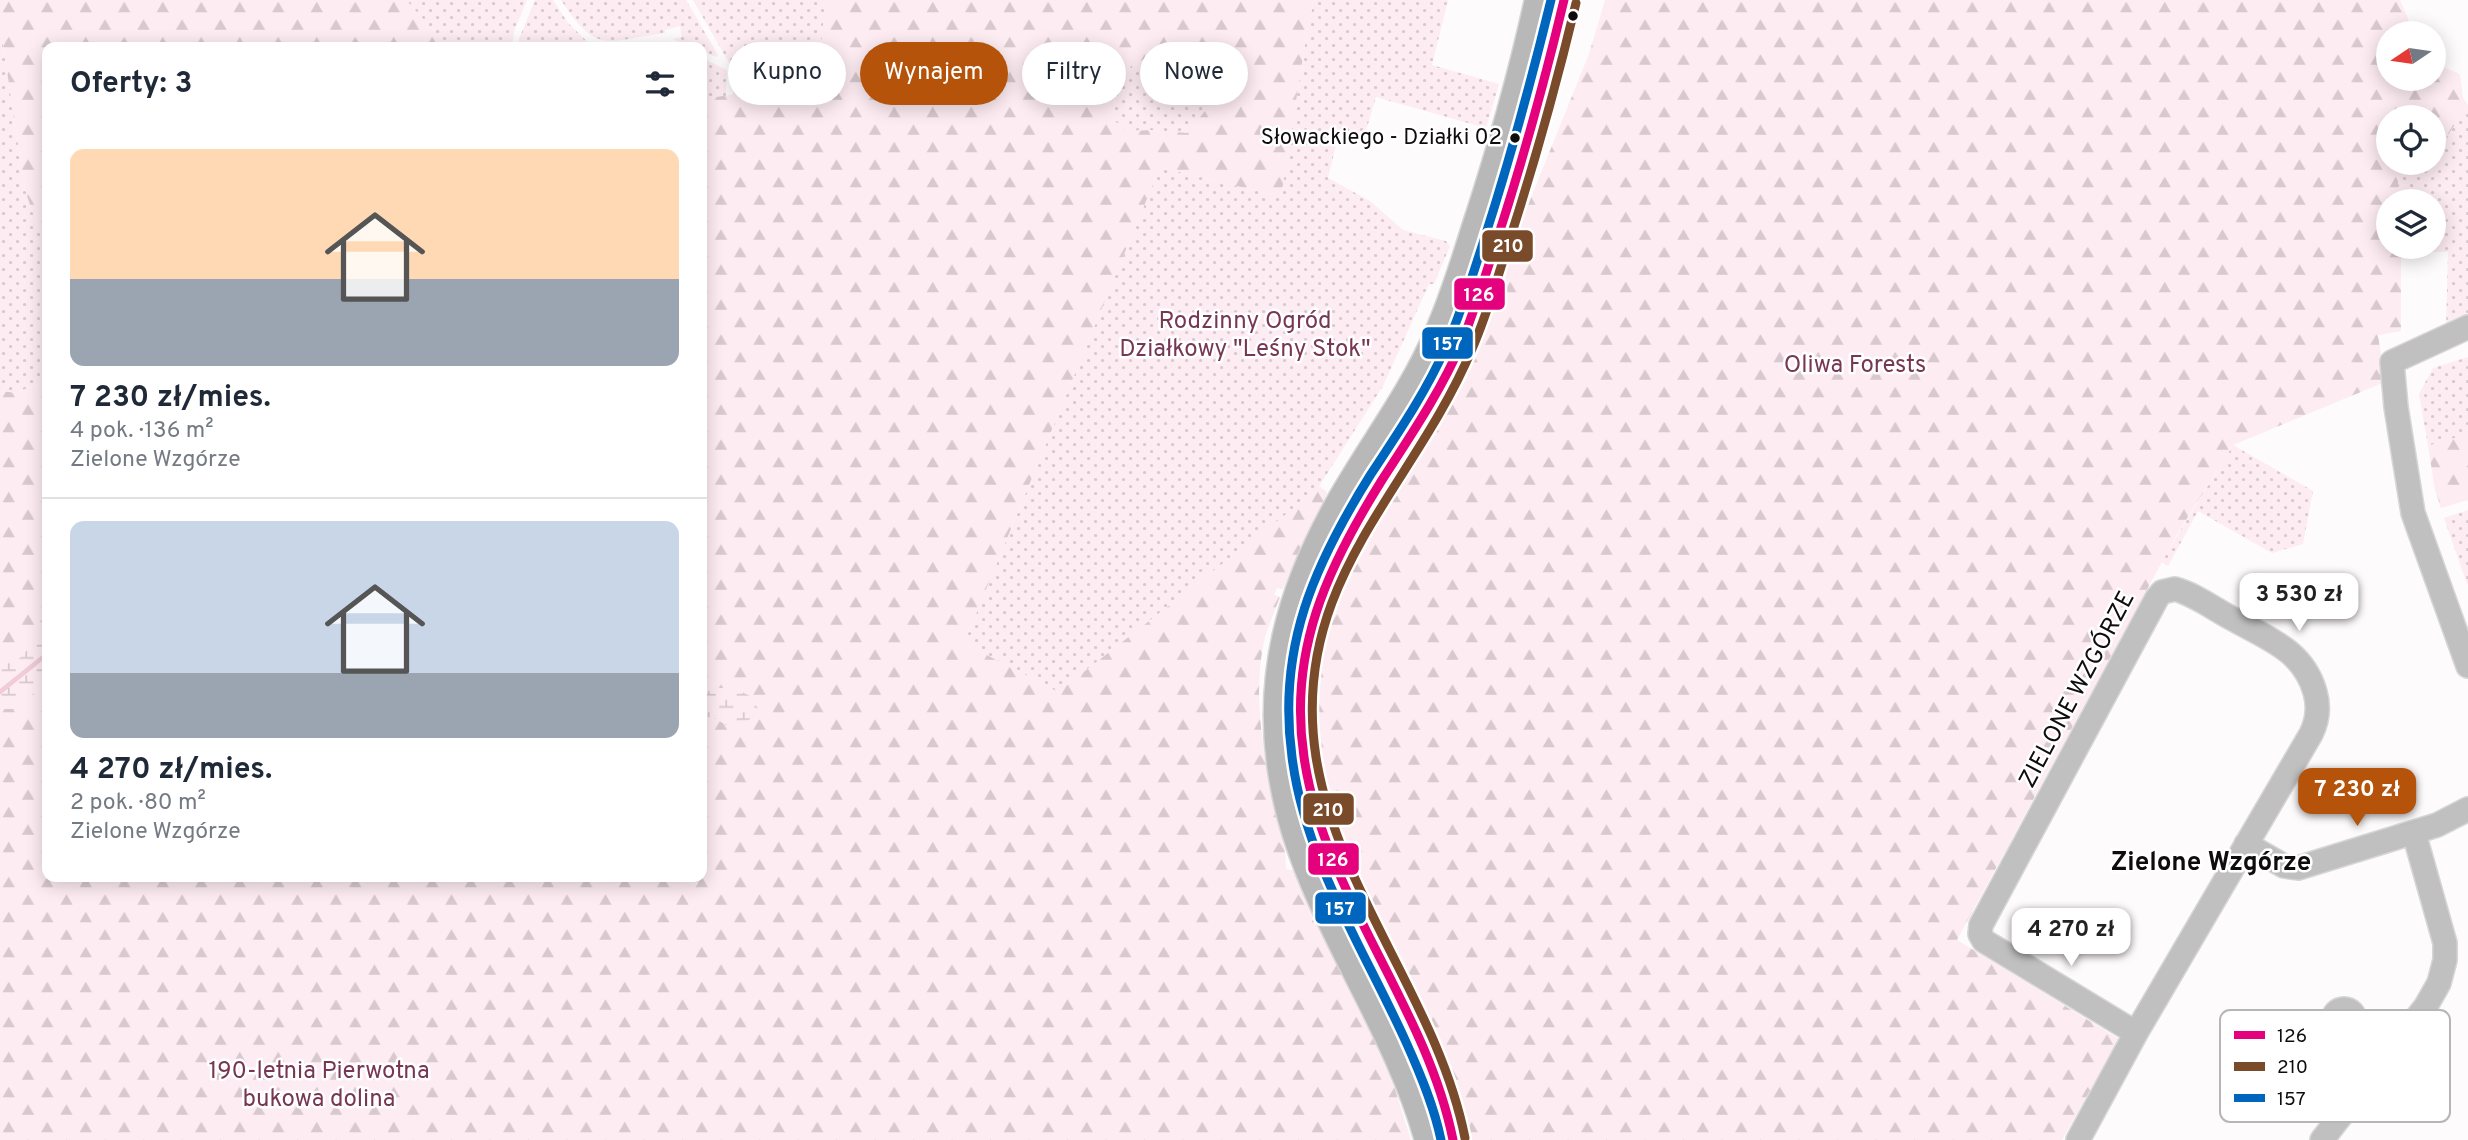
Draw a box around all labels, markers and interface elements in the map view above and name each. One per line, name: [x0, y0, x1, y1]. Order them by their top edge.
unlabelled marker: [1566, 9, 1580, 23]
north arrow: [2376, 21, 2446, 91]
map controls: [2376, 21, 2446, 259]
chip: Kupno: [728, 42, 846, 105]
chip: Wynajem: [860, 42, 1008, 105]
chip: Filtry: [1022, 42, 1126, 105]
chip: Nowe: [1140, 42, 1248, 105]
icon: filters: [641, 65, 679, 103]
text: Oferty: 3: [70, 66, 192, 103]
button: locate: [2376, 105, 2446, 175]
place label: Słowackiego - Działki 02: [1261, 125, 1502, 152]
marker: Słowackiego - Działki 02: [1508, 131, 1522, 145]
button: layers: [2376, 189, 2446, 259]
icon: home: [312, 194, 438, 320]
line badge: 210: [1481, 229, 1534, 263]
text: 210: [1492, 235, 1524, 259]
line badge: 126: [1453, 277, 1506, 311]
text: 126: [1464, 284, 1494, 308]
park label: Rodzinny Ogród Działkowy "Leśny Stok": [1119, 307, 1371, 365]
line badge: 157: [1421, 326, 1474, 360]
text: 157: [1433, 333, 1463, 357]
park label: Oliwa Forests: [1784, 351, 1926, 381]
text: 7 230 zł/mies.: [70, 380, 271, 417]
text: 4 pok. · 136 m²: [70, 417, 214, 446]
text: Zielone Wzgórze: [70, 446, 241, 475]
icon: home: [312, 566, 438, 692]
pin: 3 530 zł: [2227, 574, 2371, 633]
text: 3 530 zł: [2255, 581, 2343, 610]
street label: ZIELONE WZGÓRZE: [2012, 586, 2143, 794]
text: 4 270 zł/mies.: [70, 752, 272, 789]
pin: 7 230 zł: [2285, 768, 2429, 828]
text: 7 230 zł: [2314, 776, 2400, 805]
text: 2 pok. · 80 m²: [70, 789, 206, 818]
line badge: 210: [1302, 792, 1355, 826]
text: 210: [1312, 799, 1344, 823]
text: Zielone Wzgórze: [70, 818, 241, 847]
line badge: 126: [1307, 842, 1360, 876]
district label: Zielone Wzgórze: [2111, 847, 2311, 880]
text: 126: [1318, 849, 1348, 873]
line badge: 157: [1314, 891, 1367, 925]
text: 157: [1325, 898, 1355, 922]
pin: 4 270 zł: [1999, 908, 2143, 968]
text: 4 270 zł: [2028, 916, 2114, 945]
legend: [2220, 1010, 2450, 1122]
text: 126: [2277, 1025, 2307, 1049]
text: 210: [2277, 1056, 2308, 1080]
park label: 190-letnia Pierwotna bukowa dolina: [208, 1057, 430, 1115]
text: 157: [2277, 1088, 2306, 1112]

